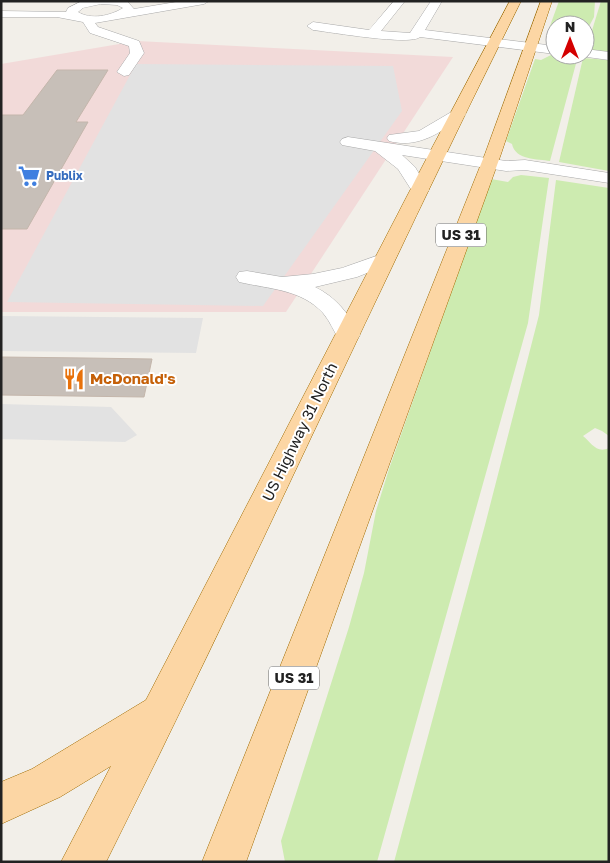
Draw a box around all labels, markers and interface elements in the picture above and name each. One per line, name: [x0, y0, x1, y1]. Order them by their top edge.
north arrow: [545, 15, 595, 65]
text: N: [565, 18, 575, 35]
supermarket icon: Publix: [16, 163, 42, 189]
place label: Publix: [46, 168, 83, 183]
road number: US 31: [436, 224, 486, 246]
street label: US Highway 31 North: [258, 359, 340, 504]
restaurant icon: McDonald's: [61, 366, 87, 392]
place label: McDonald's: [90, 369, 176, 387]
road number: US 31: [269, 666, 319, 690]

